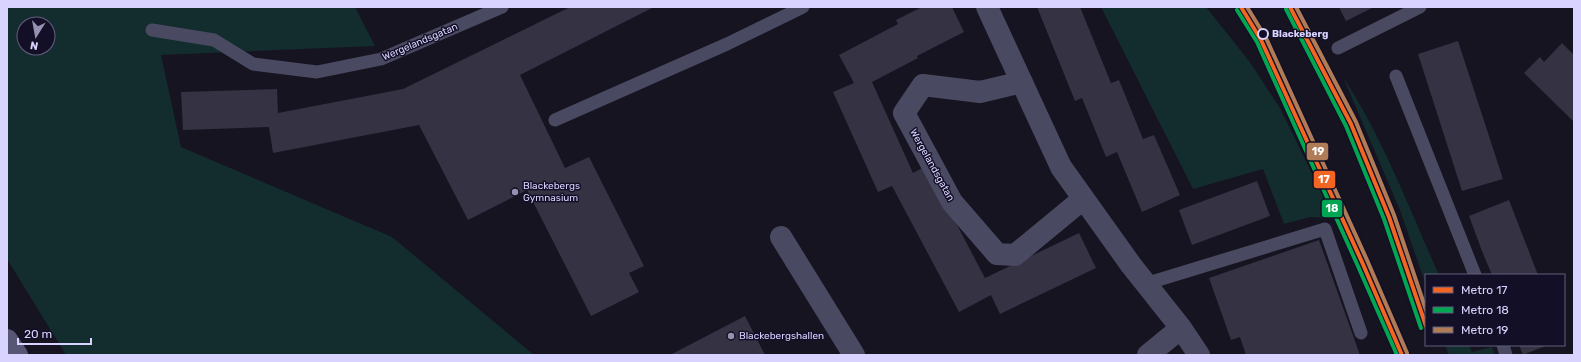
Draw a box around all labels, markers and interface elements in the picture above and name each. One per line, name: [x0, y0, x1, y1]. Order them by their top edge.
north arrow: [16, 16, 56, 56]
street label: Wergelandsgatan: [381, 21, 459, 63]
marker: Blackeberg: [1257, 28, 1269, 40]
place label: Blackeberg: [1272, 28, 1328, 40]
text: N: [29, 38, 39, 52]
street label: Wergelandsgatan: [907, 127, 957, 203]
line badge: 19: [1306, 142, 1329, 161]
text: 19: [1312, 145, 1324, 158]
line badge: 17: [1313, 170, 1336, 189]
text: 17: [1318, 173, 1331, 186]
place label: Blackebergs Gymnasium: [523, 180, 580, 204]
marker: Blackebergs Gymnasium: [510, 187, 520, 197]
line badge: 18: [1321, 199, 1343, 218]
text: 18: [1326, 202, 1338, 215]
legend: [1425, 274, 1565, 346]
text: Metro 17: [1461, 283, 1507, 297]
text: Metro 18: [1461, 303, 1509, 317]
scale bar: [18, 320, 91, 346]
text: Metro 19: [1461, 323, 1508, 337]
text: 20 m: [24, 327, 52, 341]
place label: Blackebergshallen: [739, 330, 824, 342]
marker: Blackebergshallen: [726, 331, 736, 341]

